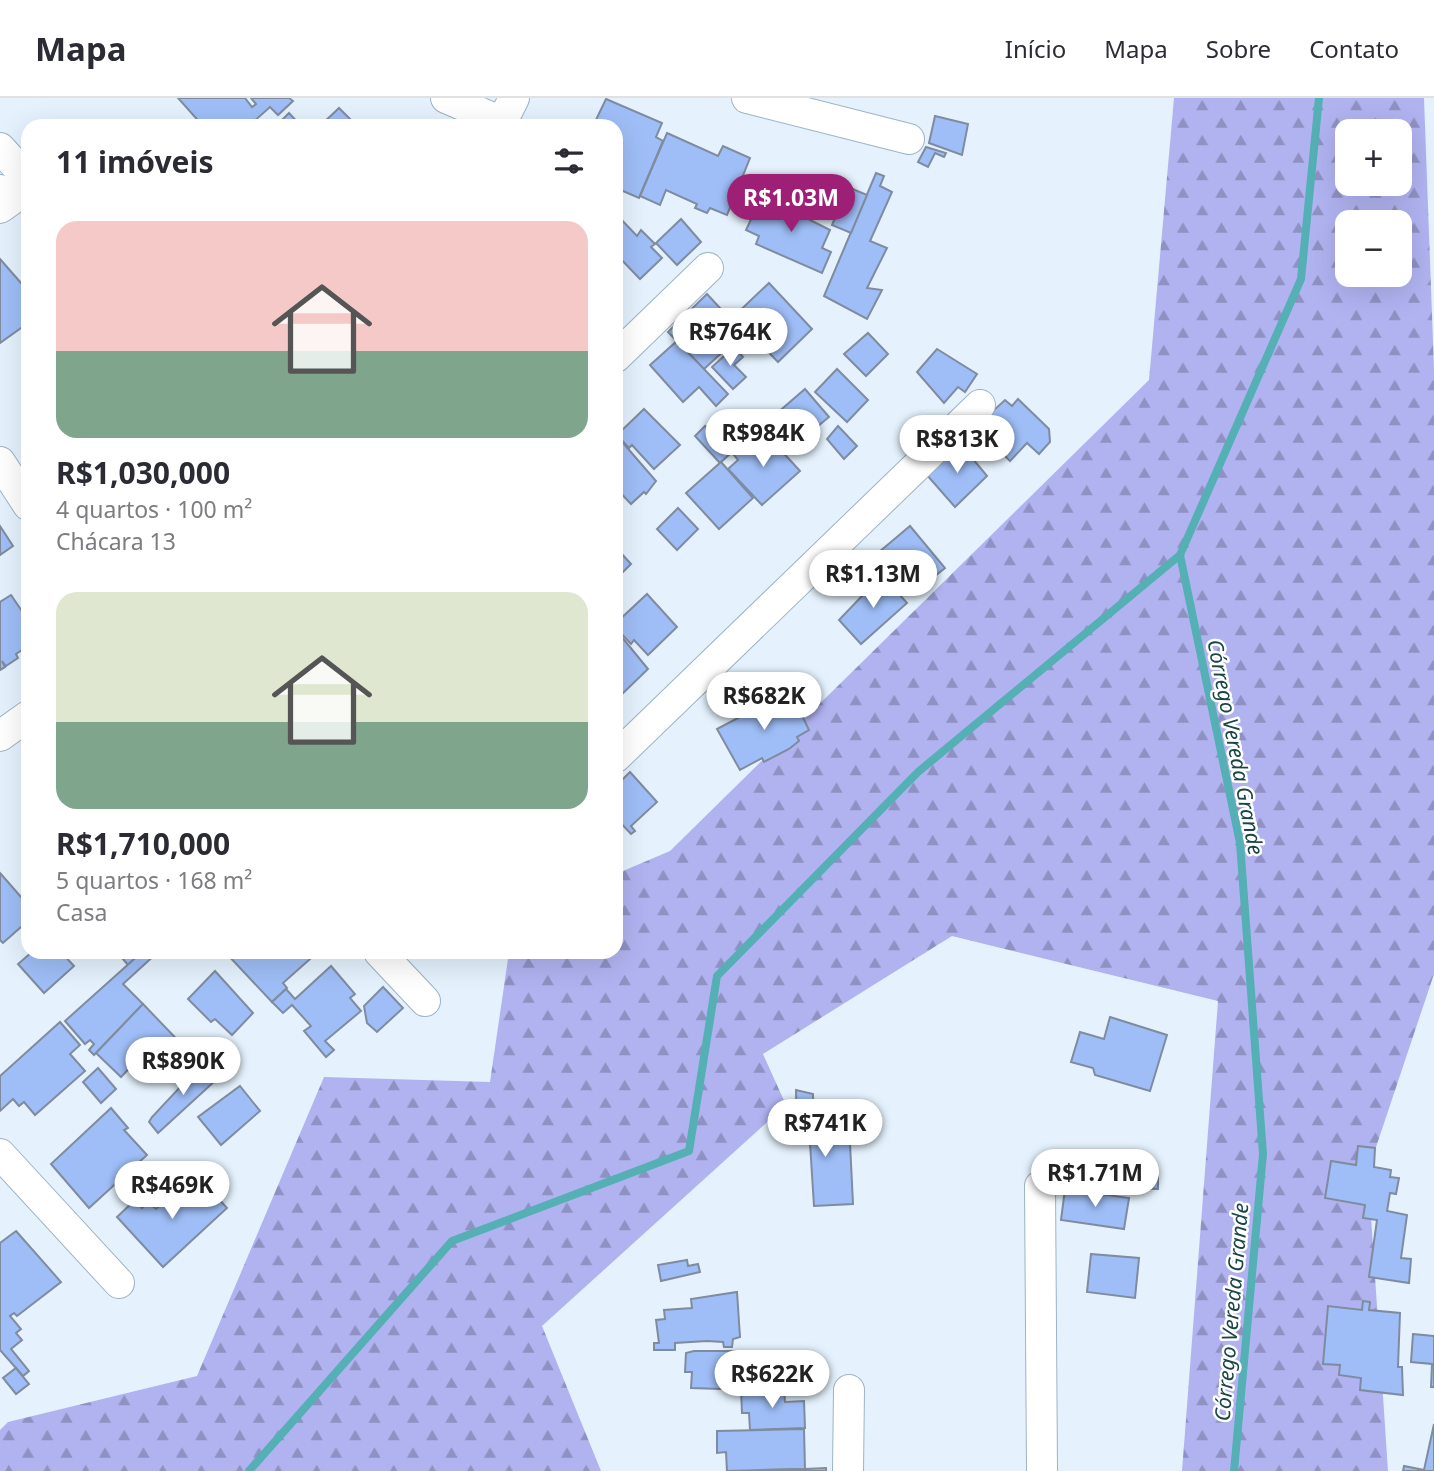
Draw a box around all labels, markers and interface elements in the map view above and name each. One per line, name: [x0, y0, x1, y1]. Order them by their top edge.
text: Mapa: [35, 26, 127, 71]
text: Início: [1005, 32, 1066, 65]
text: Mapa: [1104, 32, 1168, 65]
text: Sobre: [1206, 32, 1271, 65]
text: Contato: [1309, 32, 1399, 65]
map controls: [1335, 119, 1412, 287]
button: +: [1335, 119, 1412, 196]
text: 11 imóveis: [56, 141, 214, 182]
icon: filters: [550, 142, 588, 180]
pin: R$1.03M: [726, 174, 856, 234]
text: R$1.03M: [743, 181, 839, 213]
button: −: [1335, 210, 1412, 287]
icon: home: [259, 266, 385, 392]
pin: R$764K: [673, 308, 787, 368]
text: R$764K: [689, 315, 771, 347]
pin: R$984K: [706, 410, 820, 469]
text: R$984K: [722, 416, 804, 448]
pin: R$813K: [900, 416, 1014, 475]
text: R$813K: [916, 422, 998, 454]
text: R$1,030,000: [56, 452, 230, 493]
text: 4 quartos · 100 m²: [56, 493, 252, 525]
text: Chácara 13: [56, 525, 176, 557]
pin: R$1.13M: [808, 550, 938, 610]
text: R$1.13M: [825, 557, 921, 589]
icon: home: [259, 637, 385, 763]
water label: Córrego Vereda Grande: [1201, 637, 1271, 857]
pin: R$682K: [707, 672, 821, 732]
text: R$682K: [723, 679, 805, 711]
text: R$1,710,000: [56, 823, 230, 864]
text: 5 quartos · 168 m²: [56, 864, 252, 896]
text: Casa: [56, 896, 107, 928]
pin: R$890K: [126, 1038, 240, 1097]
text: R$890K: [142, 1044, 224, 1076]
pin: R$741K: [768, 1100, 882, 1159]
text: R$741K: [784, 1106, 866, 1138]
pin: R$1.71M: [1030, 1150, 1160, 1209]
text: R$1.71M: [1047, 1156, 1143, 1188]
pin: R$469K: [115, 1162, 229, 1221]
text: R$469K: [131, 1168, 213, 1200]
water label: Córrego Vereda Grande: [1208, 1202, 1254, 1422]
pin: R$622K: [715, 1350, 829, 1410]
text: R$622K: [731, 1357, 813, 1389]

